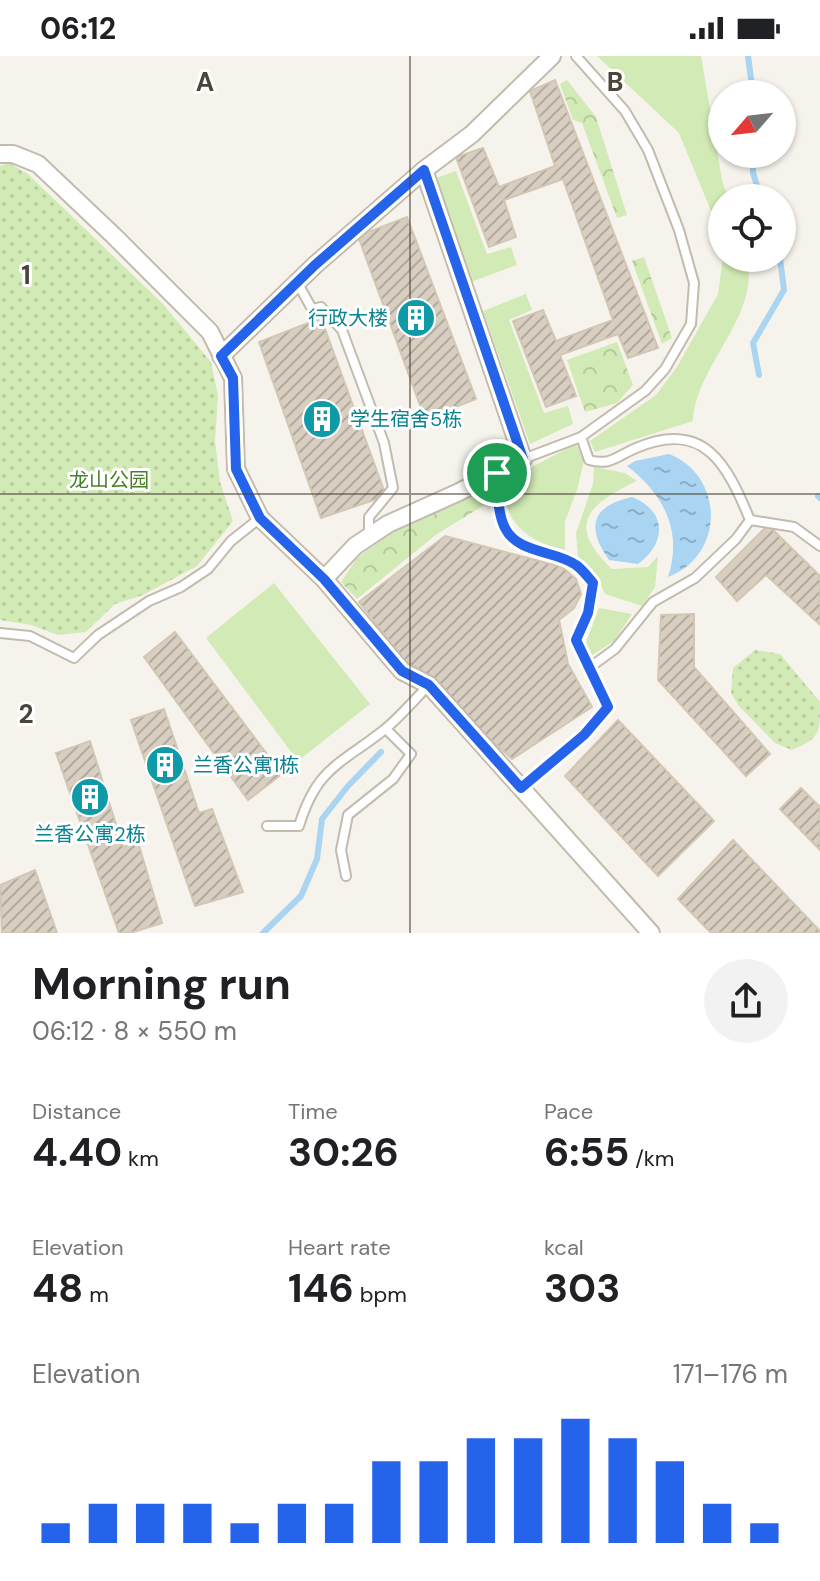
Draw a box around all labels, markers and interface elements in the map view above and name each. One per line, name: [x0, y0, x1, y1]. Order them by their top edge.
text: 06:12: [40, 9, 116, 48]
text: A: [196, 65, 214, 99]
text: B: [607, 65, 623, 99]
north arrow: [708, 80, 796, 168]
map controls: [708, 80, 796, 272]
button: locate: [708, 184, 796, 272]
text: 1: [21, 258, 31, 292]
building icon: 行政大楼: [395, 297, 437, 339]
place label: 行政大楼: [308, 305, 388, 331]
building icon: 学生宿舍5栋: [301, 398, 343, 440]
place label: 学生宿舍5栋: [350, 406, 462, 432]
pin: [463, 439, 531, 507]
icon: arrive: [475, 451, 519, 495]
park label: 龙山公园: [69, 467, 149, 493]
text: 2: [18, 697, 34, 731]
building icon: 兰香公寓1栋: [144, 744, 186, 786]
place label: 兰香公寓1栋: [193, 752, 299, 778]
building icon: 兰香公寓2栋: [69, 776, 111, 818]
place label: 兰香公寓2栋: [34, 821, 146, 847]
text: Morning run: [32, 955, 291, 1013]
button: share: [704, 959, 788, 1043]
text: 06:12 · 8 × 550 m: [32, 1014, 237, 1048]
text: Distance: [32, 1097, 121, 1126]
text: Time: [288, 1097, 338, 1126]
text: Pace: [544, 1097, 593, 1126]
text: 4.40: [32, 1126, 122, 1178]
text: 30:26: [288, 1126, 399, 1178]
text: 6:55: [544, 1126, 629, 1178]
text: km: [122, 1144, 159, 1173]
text: /km: [629, 1144, 674, 1173]
text: Elevation: [32, 1233, 124, 1262]
text: Heart rate: [288, 1233, 391, 1262]
text: kcal: [544, 1233, 584, 1262]
text: 48: [32, 1262, 83, 1314]
text: 146: [288, 1262, 354, 1314]
text: 303: [544, 1262, 620, 1314]
text: m: [83, 1280, 109, 1309]
text: bpm: [354, 1280, 407, 1309]
text: Elevation: [32, 1357, 140, 1391]
text: 171–176 m: [673, 1357, 788, 1391]

